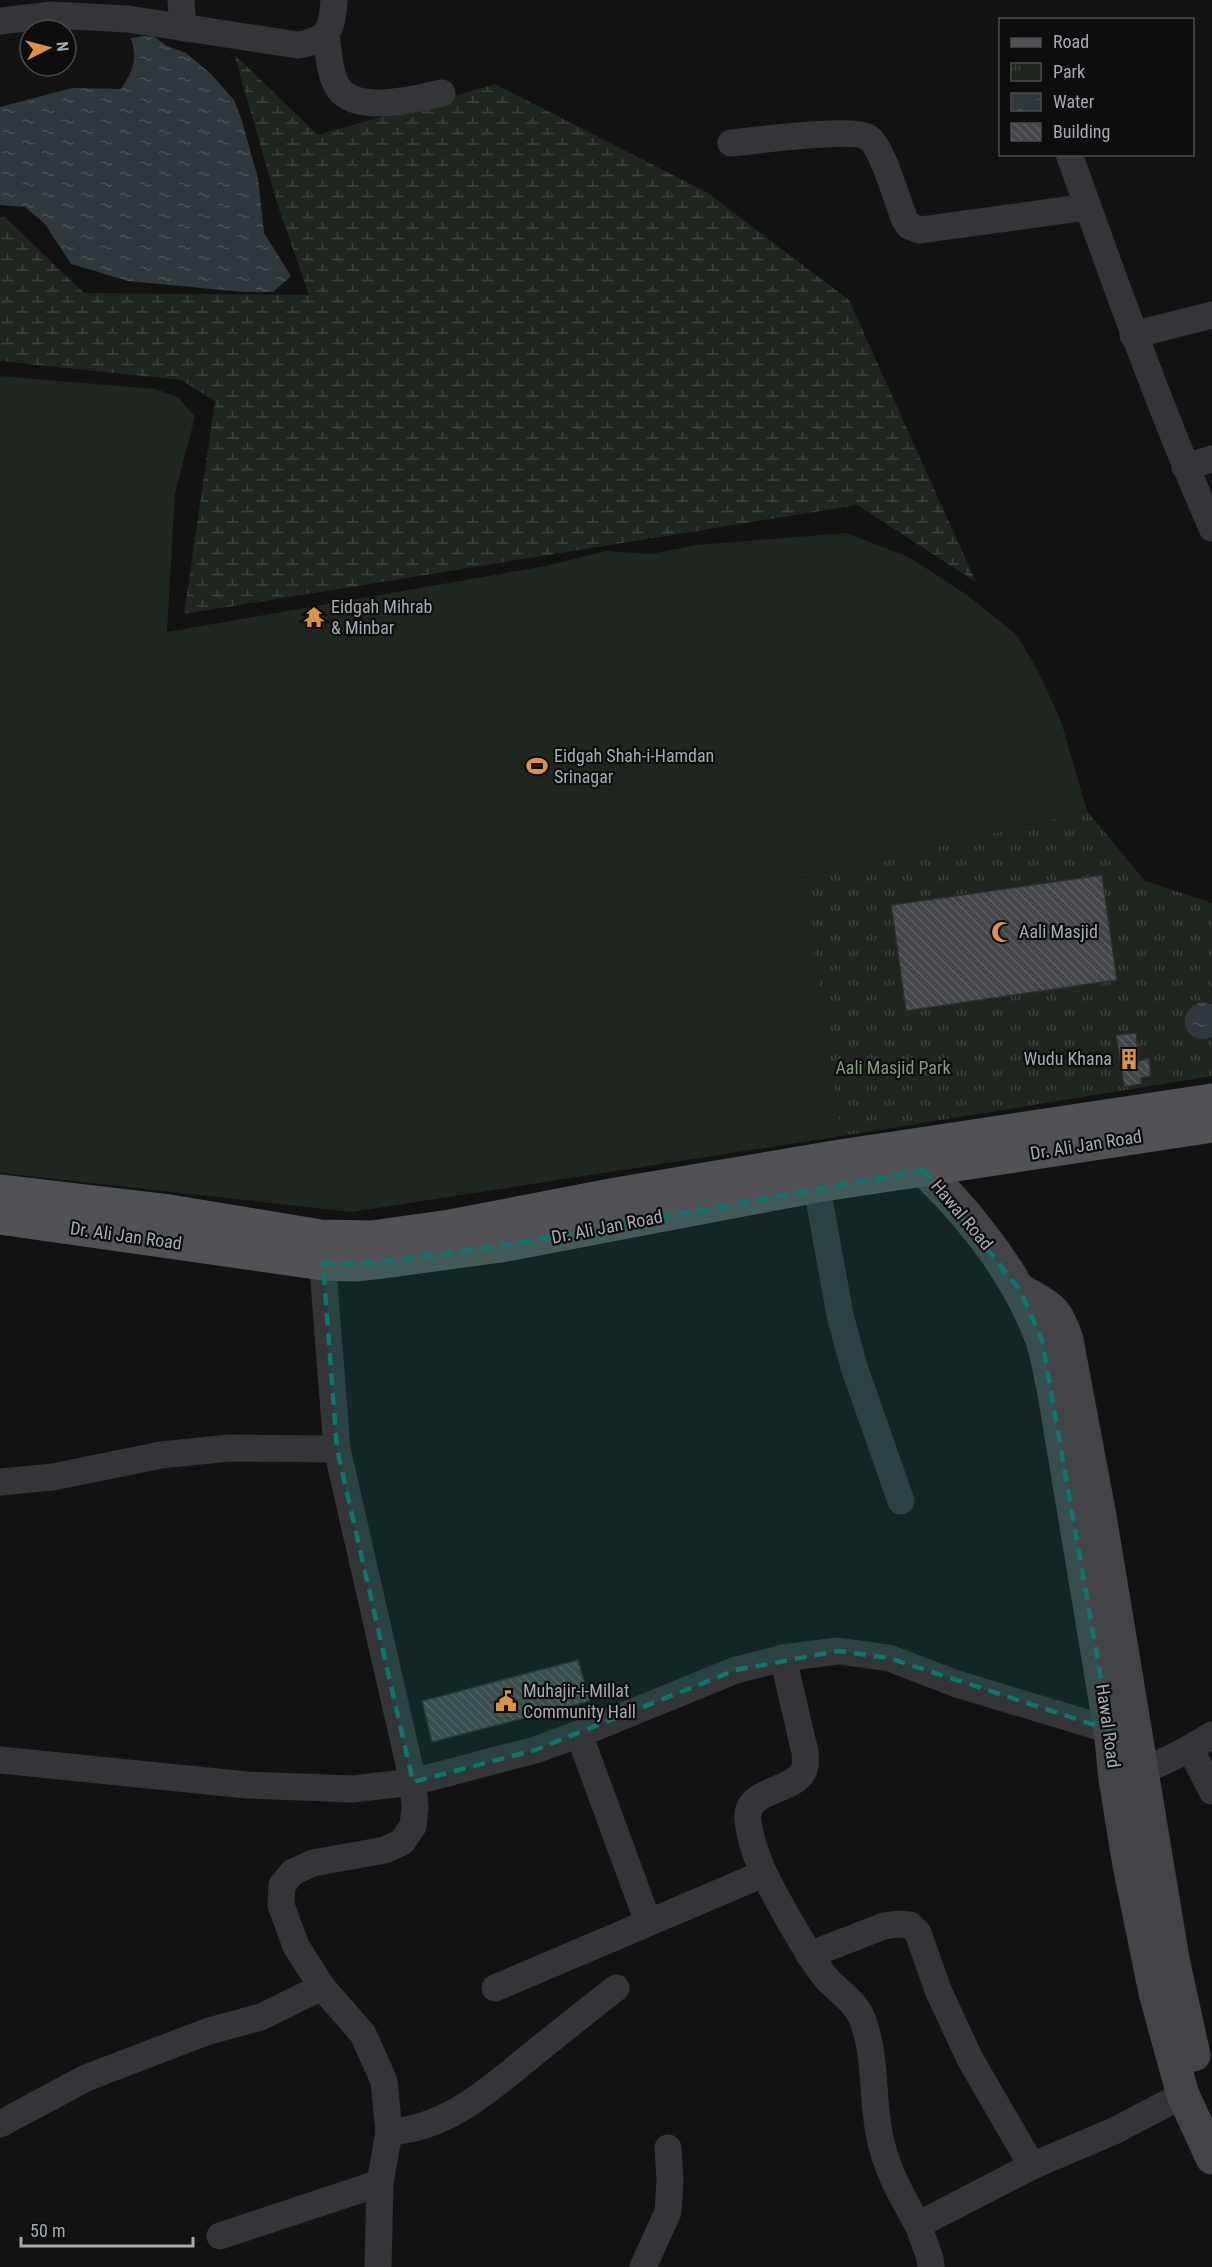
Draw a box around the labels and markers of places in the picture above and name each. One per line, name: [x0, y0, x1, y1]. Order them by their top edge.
place label: Eidgah Mihrab & Minbar: [331, 596, 433, 638]
temple icon: Eidgah Mihrab & Minbar: [302, 605, 326, 629]
place label: Eidgah Shah-i-Hamdan Srinagar: [554, 745, 714, 787]
sports icon: Eidgah Shah-i-Hamdan Srinagar: [525, 754, 549, 778]
mosque icon: Aali Masjid: [990, 920, 1014, 944]
place label: Aali Masjid: [1019, 921, 1098, 942]
building icon: Wudu Khana: [1117, 1047, 1141, 1071]
place label: Wudu Khana: [1024, 1048, 1112, 1069]
place label: Muhajir-i-Millat Community Hall: [523, 1680, 636, 1722]
public building icon: Muhajir-i-Millat Community Hall: [494, 1689, 518, 1713]

